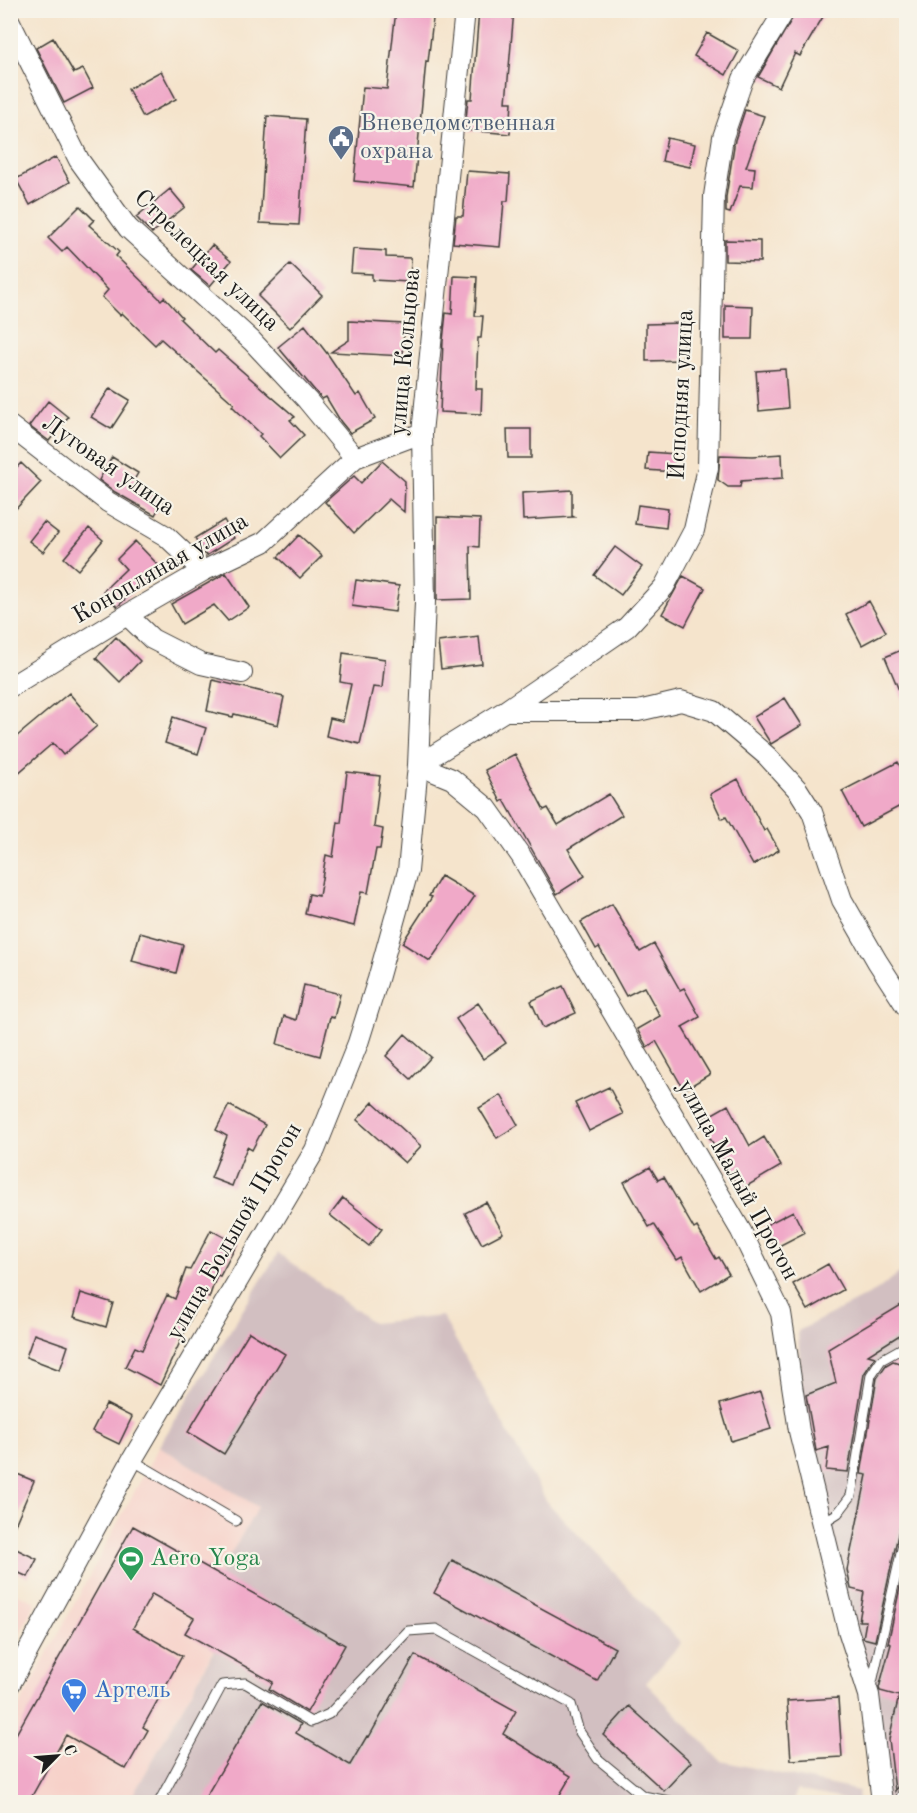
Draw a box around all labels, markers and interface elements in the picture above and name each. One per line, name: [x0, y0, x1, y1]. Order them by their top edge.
place label: Вневедомственная охрана: [360, 112, 556, 164]
public building icon: Вневедомственная охрана: [326, 123, 356, 161]
street label: Стрелецкая улица: [129, 186, 283, 336]
street label: улица Кольцова: [387, 267, 425, 437]
street label: Исподняя улица: [666, 309, 698, 481]
street label: Луговая улица: [37, 411, 179, 521]
street label: Конопляная улица: [69, 509, 253, 629]
street label: улица Малый Прогон: [672, 1076, 802, 1284]
street label: улица Большой Прогон: [163, 1119, 307, 1345]
sports icon: Aero Yoga: [116, 1544, 146, 1582]
place label: Aero Yoga: [150, 1547, 260, 1571]
supermarket icon: Артель: [59, 1676, 89, 1714]
place label: Артель: [94, 1679, 170, 1703]
north arrow: [27, 1726, 87, 1786]
text: С: [59, 1742, 78, 1759]

